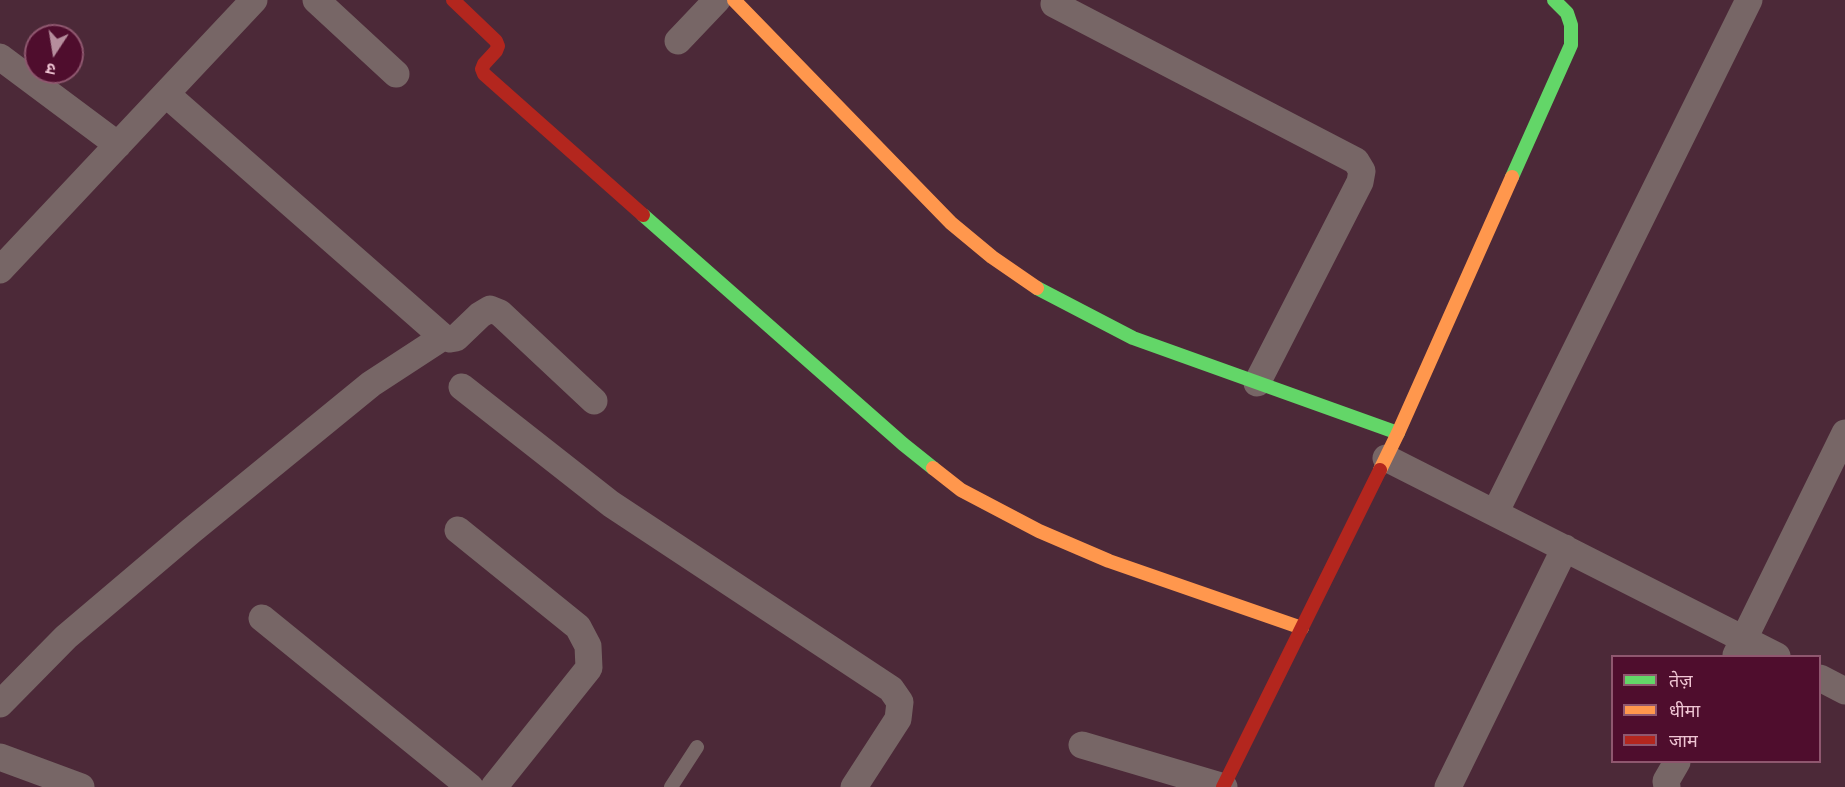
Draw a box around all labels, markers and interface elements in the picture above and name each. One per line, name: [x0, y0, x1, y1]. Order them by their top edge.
north arrow: [24, 24, 84, 84]
text: उ: [44, 57, 58, 82]
legend: [1611, 655, 1821, 763]
text: तेज़: [1669, 667, 1693, 694]
text: धीमा: [1669, 697, 1700, 724]
text: जाम: [1669, 727, 1698, 754]

